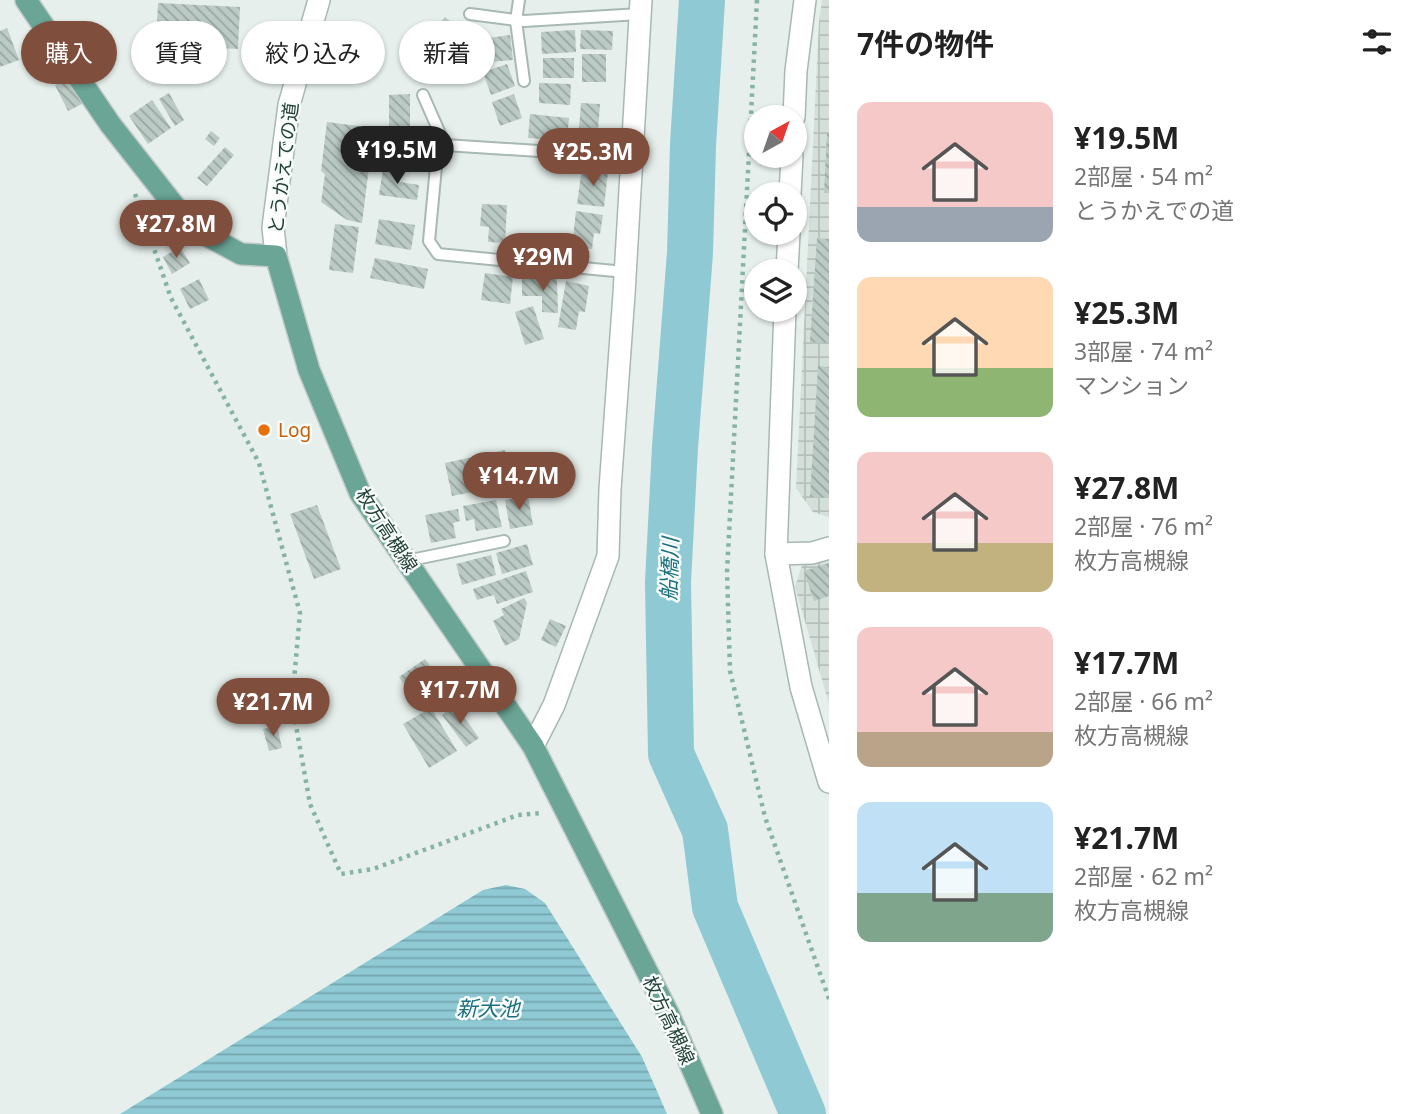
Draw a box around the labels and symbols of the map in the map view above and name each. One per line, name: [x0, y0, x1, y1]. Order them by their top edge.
street label: とうかえでの道: [262, 101, 304, 235]
north arrow: [744, 105, 807, 168]
pin: ¥19.5M: [340, 127, 454, 186]
pin: ¥25.3M: [536, 128, 650, 188]
pin: ¥27.8M: [119, 201, 233, 260]
pin: ¥29M: [502, 233, 584, 293]
place label: Log: [278, 417, 311, 443]
marker: Log: [256, 422, 272, 438]
pin: ¥14.7M: [462, 452, 576, 512]
street label: 枚方高槻線: [350, 483, 424, 577]
water label: 船橋川: [654, 535, 684, 601]
pin: ¥17.7M: [403, 666, 517, 726]
pin: ¥21.7M: [216, 678, 330, 738]
street label: 枚方高槻線: [637, 971, 701, 1069]
water label: 新大池: [457, 994, 521, 1022]

